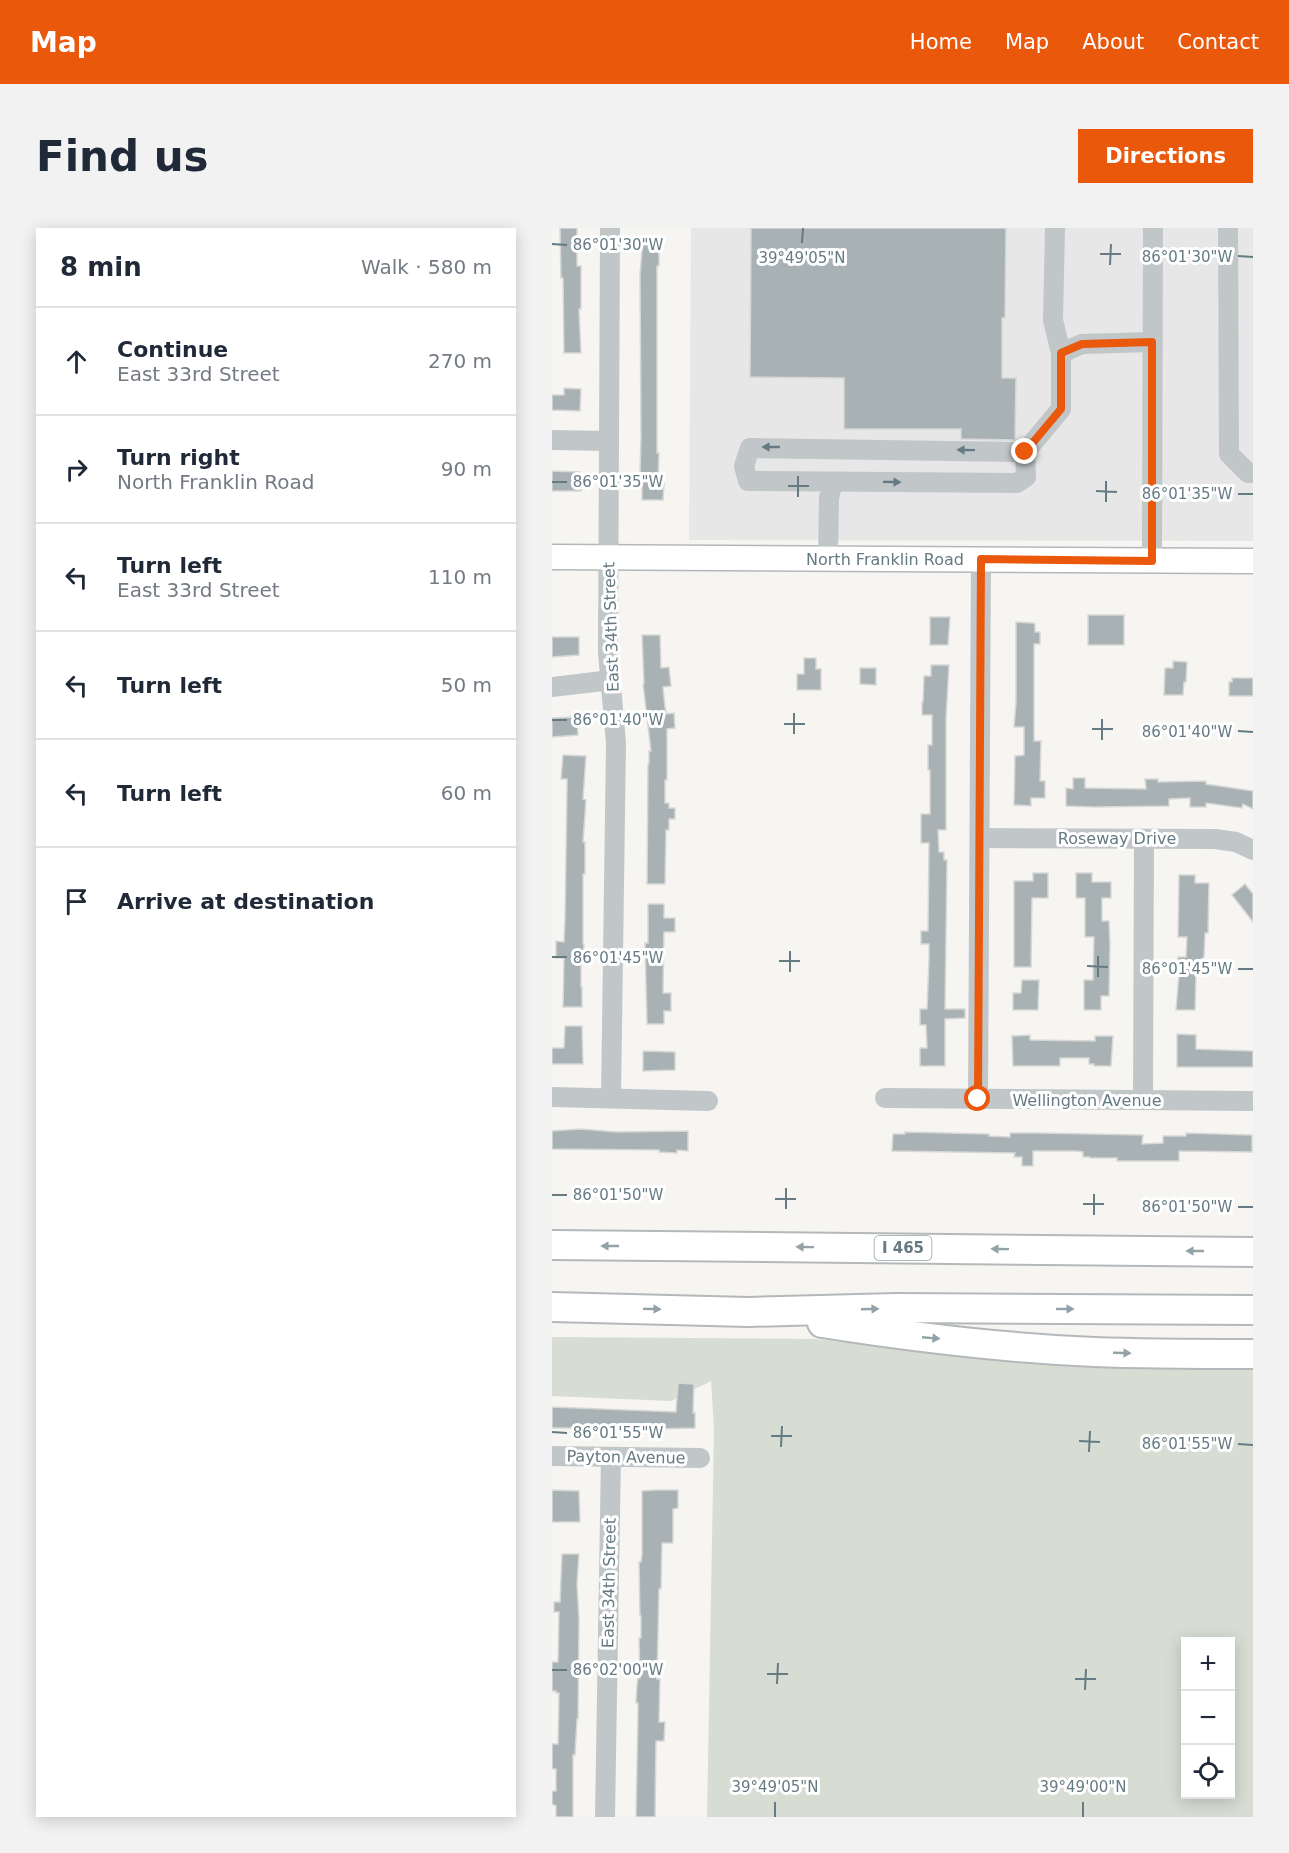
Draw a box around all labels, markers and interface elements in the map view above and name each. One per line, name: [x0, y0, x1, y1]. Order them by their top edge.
text: Map: [30, 26, 97, 59]
text: Home: [910, 30, 972, 54]
text: Map: [1005, 30, 1049, 54]
text: About: [1082, 30, 1144, 54]
text: Contact: [1177, 30, 1259, 54]
button: Directions: [1078, 129, 1253, 183]
text: Find us: [36, 132, 209, 181]
text: 86°01'30"W: [573, 236, 663, 254]
text: 86°01'30"W: [1142, 248, 1232, 266]
text: 39°49'05"N: [758, 249, 846, 267]
text: 8 min: [60, 252, 142, 282]
text: Walk · 580 m: [361, 255, 492, 279]
text: Continue: [117, 337, 228, 362]
icon: ahead: [60, 345, 93, 378]
text: 270 m: [428, 349, 492, 373]
text: East 33rd Street: [117, 362, 280, 386]
route end: [1011, 438, 1037, 464]
one-way arrow: [762, 442, 781, 452]
text: Turn right: [117, 445, 240, 470]
one-way arrow: [957, 446, 976, 455]
icon: right: [60, 453, 93, 486]
text: 90 m: [441, 457, 492, 481]
text: North Franklin Road: [117, 470, 314, 494]
text: 86°01'35"W: [573, 473, 663, 491]
one-way arrow: [882, 477, 901, 487]
text: 86°01'35"W: [1142, 485, 1232, 503]
street label: North Franklin Road: [806, 550, 964, 569]
text: Turn left: [117, 553, 222, 578]
icon: left: [60, 561, 93, 594]
street label: East 34th Street: [599, 562, 623, 692]
text: 110 m: [428, 565, 492, 589]
text: East 33rd Street: [117, 578, 280, 602]
icon: left: [60, 669, 93, 702]
text: Turn left: [117, 673, 222, 698]
text: 50 m: [441, 673, 492, 697]
text: 86°01'40"W: [573, 711, 663, 729]
text: 86°01'40"W: [1142, 723, 1232, 741]
icon: left: [60, 777, 93, 810]
text: Turn left: [117, 781, 222, 806]
text: 60 m: [441, 781, 492, 805]
street label: Roseway Drive: [1058, 829, 1176, 848]
icon: arrive: [60, 885, 93, 918]
text: Arrive at destination: [117, 889, 374, 914]
text: 86°01'45"W: [573, 949, 663, 967]
text: 86°01'45"W: [1142, 960, 1232, 978]
route start: [964, 1085, 990, 1111]
street label: Wellington Avenue: [1012, 1091, 1162, 1110]
text: 86°01'50"W: [573, 1186, 663, 1204]
text: 86°01'50"W: [1142, 1198, 1232, 1216]
road number: I 465: [874, 1236, 932, 1260]
one-way arrow: [600, 1241, 619, 1251]
one-way arrow: [795, 1242, 814, 1252]
one-way arrow: [990, 1244, 1009, 1254]
one-way arrow: [1185, 1246, 1204, 1256]
one-way arrow: [860, 1304, 879, 1313]
one-way arrow: [1055, 1304, 1074, 1314]
one-way arrow: [643, 1305, 662, 1314]
one-way arrow: [922, 1333, 941, 1343]
one-way arrow: [1113, 1348, 1132, 1358]
text: 86°01'55"W: [573, 1424, 663, 1442]
text: 86°01'55"W: [1142, 1435, 1232, 1453]
street label: Payton Avenue: [566, 1446, 686, 1468]
street label: East 34th Street: [598, 1518, 620, 1648]
map controls: [1181, 1637, 1235, 1799]
button: +: [1181, 1637, 1235, 1691]
text: 86°02'00"W: [573, 1661, 663, 1679]
button: −: [1181, 1691, 1235, 1745]
button: locate: [1181, 1745, 1235, 1799]
text: 39°49'05"N: [731, 1778, 819, 1796]
text: 39°49'00"N: [1039, 1778, 1127, 1796]

